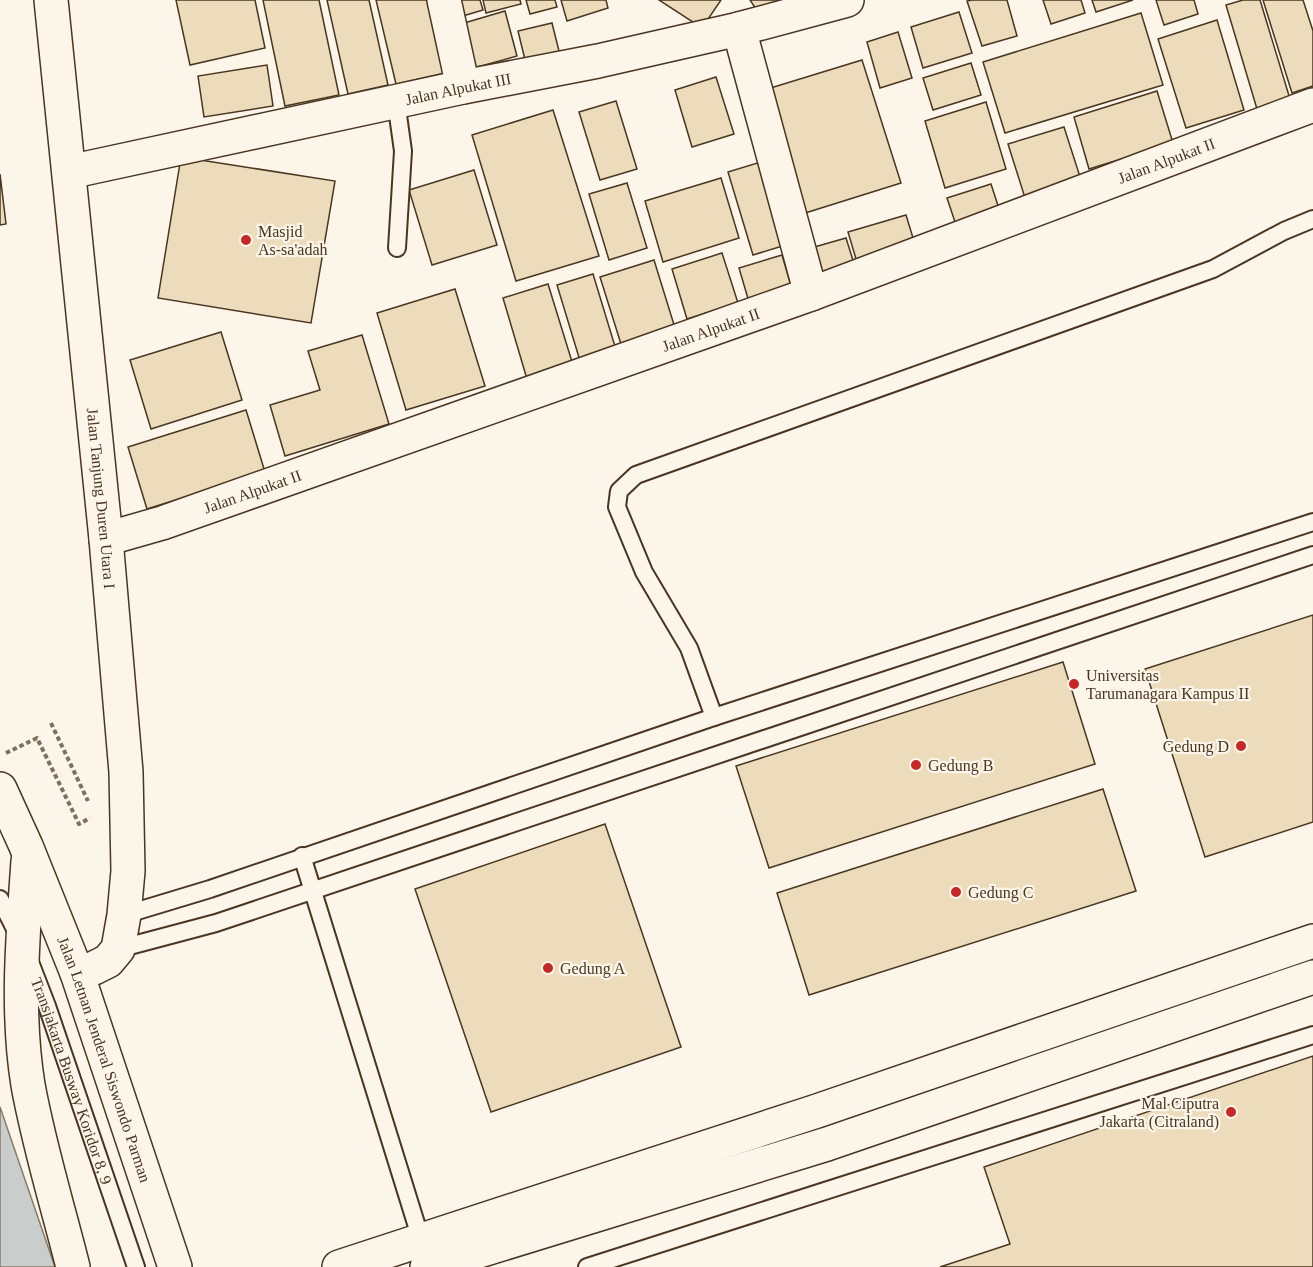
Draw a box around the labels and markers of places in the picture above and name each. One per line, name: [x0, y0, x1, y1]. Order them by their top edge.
place label: Masjid As-sa'adah: [258, 223, 328, 258]
marker: Masjid As-sa'adah: [239, 233, 253, 247]
place label: Universitas Tarumanagara Kampus II: [1086, 667, 1249, 703]
marker: Universitas Tarumanagara Kampus II: [1067, 677, 1081, 691]
place label: Gedung D: [1163, 738, 1229, 756]
marker: Gedung D: [1234, 739, 1248, 753]
place label: Gedung B: [928, 757, 993, 775]
marker: Gedung B: [909, 758, 923, 772]
place label: Gedung C: [968, 884, 1033, 902]
marker: Gedung C: [949, 885, 963, 899]
place label: Gedung A: [560, 960, 626, 978]
marker: Gedung A: [541, 961, 555, 975]
place label: Mal Ciputra Jakarta (Citraland): [1100, 1095, 1219, 1131]
marker: Mal Ciputra Jakarta (Citraland): [1224, 1105, 1238, 1119]

